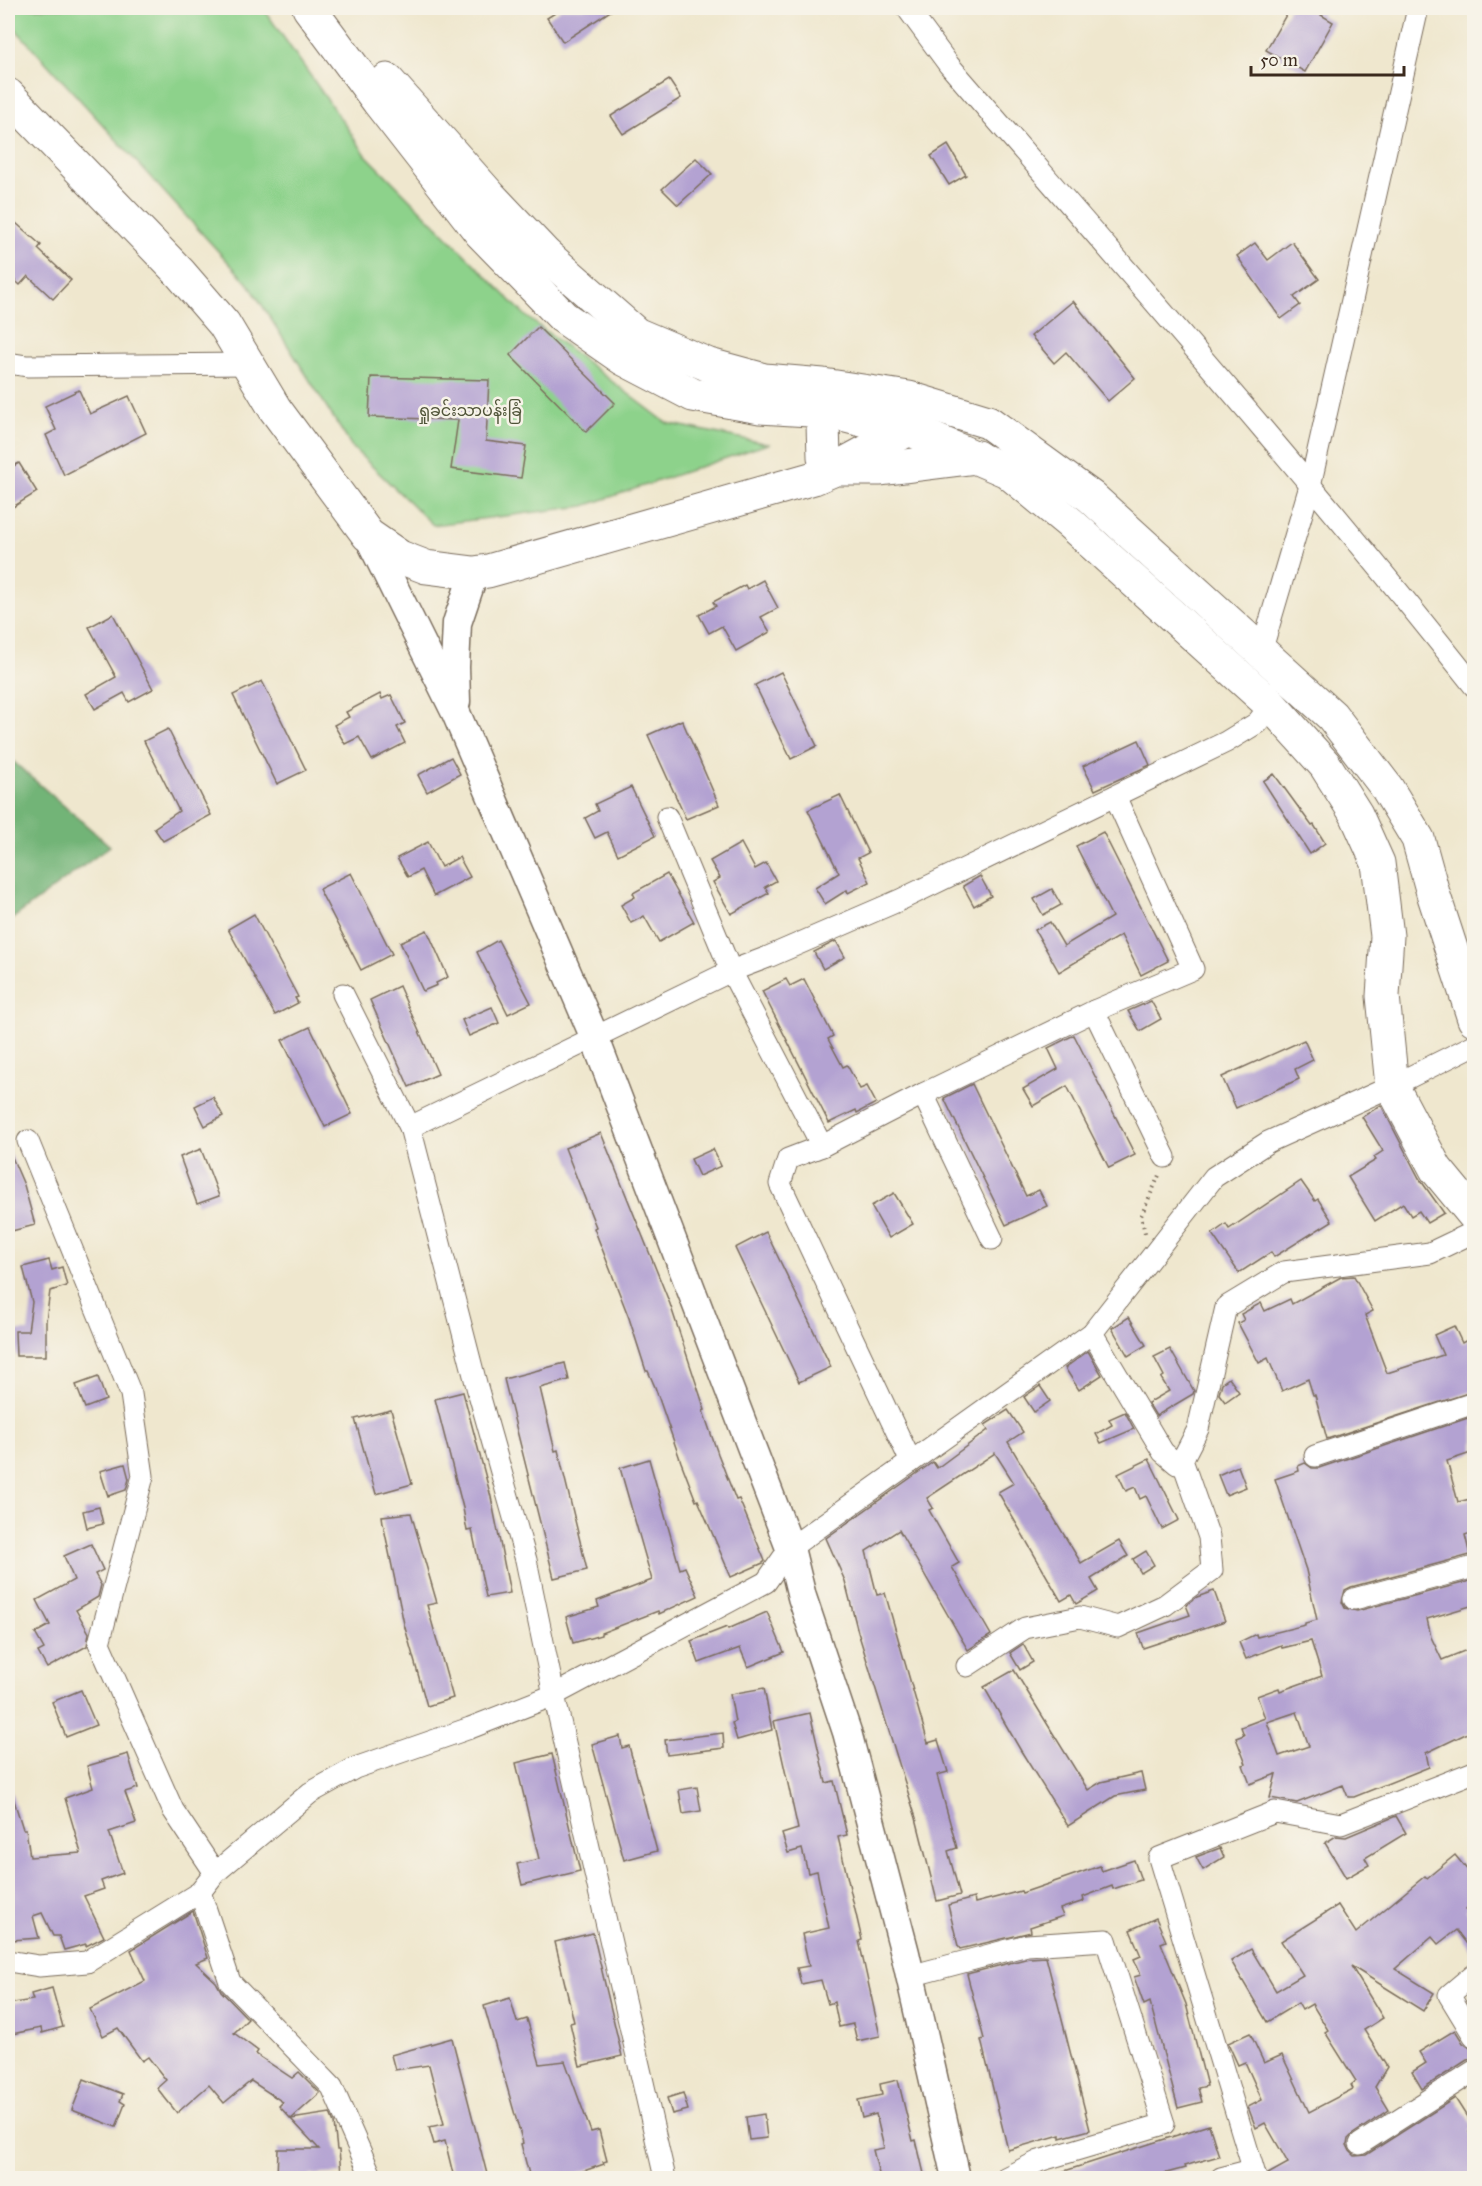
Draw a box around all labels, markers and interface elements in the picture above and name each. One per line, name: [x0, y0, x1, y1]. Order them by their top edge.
scale bar: [1251, 39, 1404, 77]
text: 50 m: [1260, 49, 1298, 71]
park label: ရှုခင်းသာပန်းခြံ: [418, 399, 522, 424]

